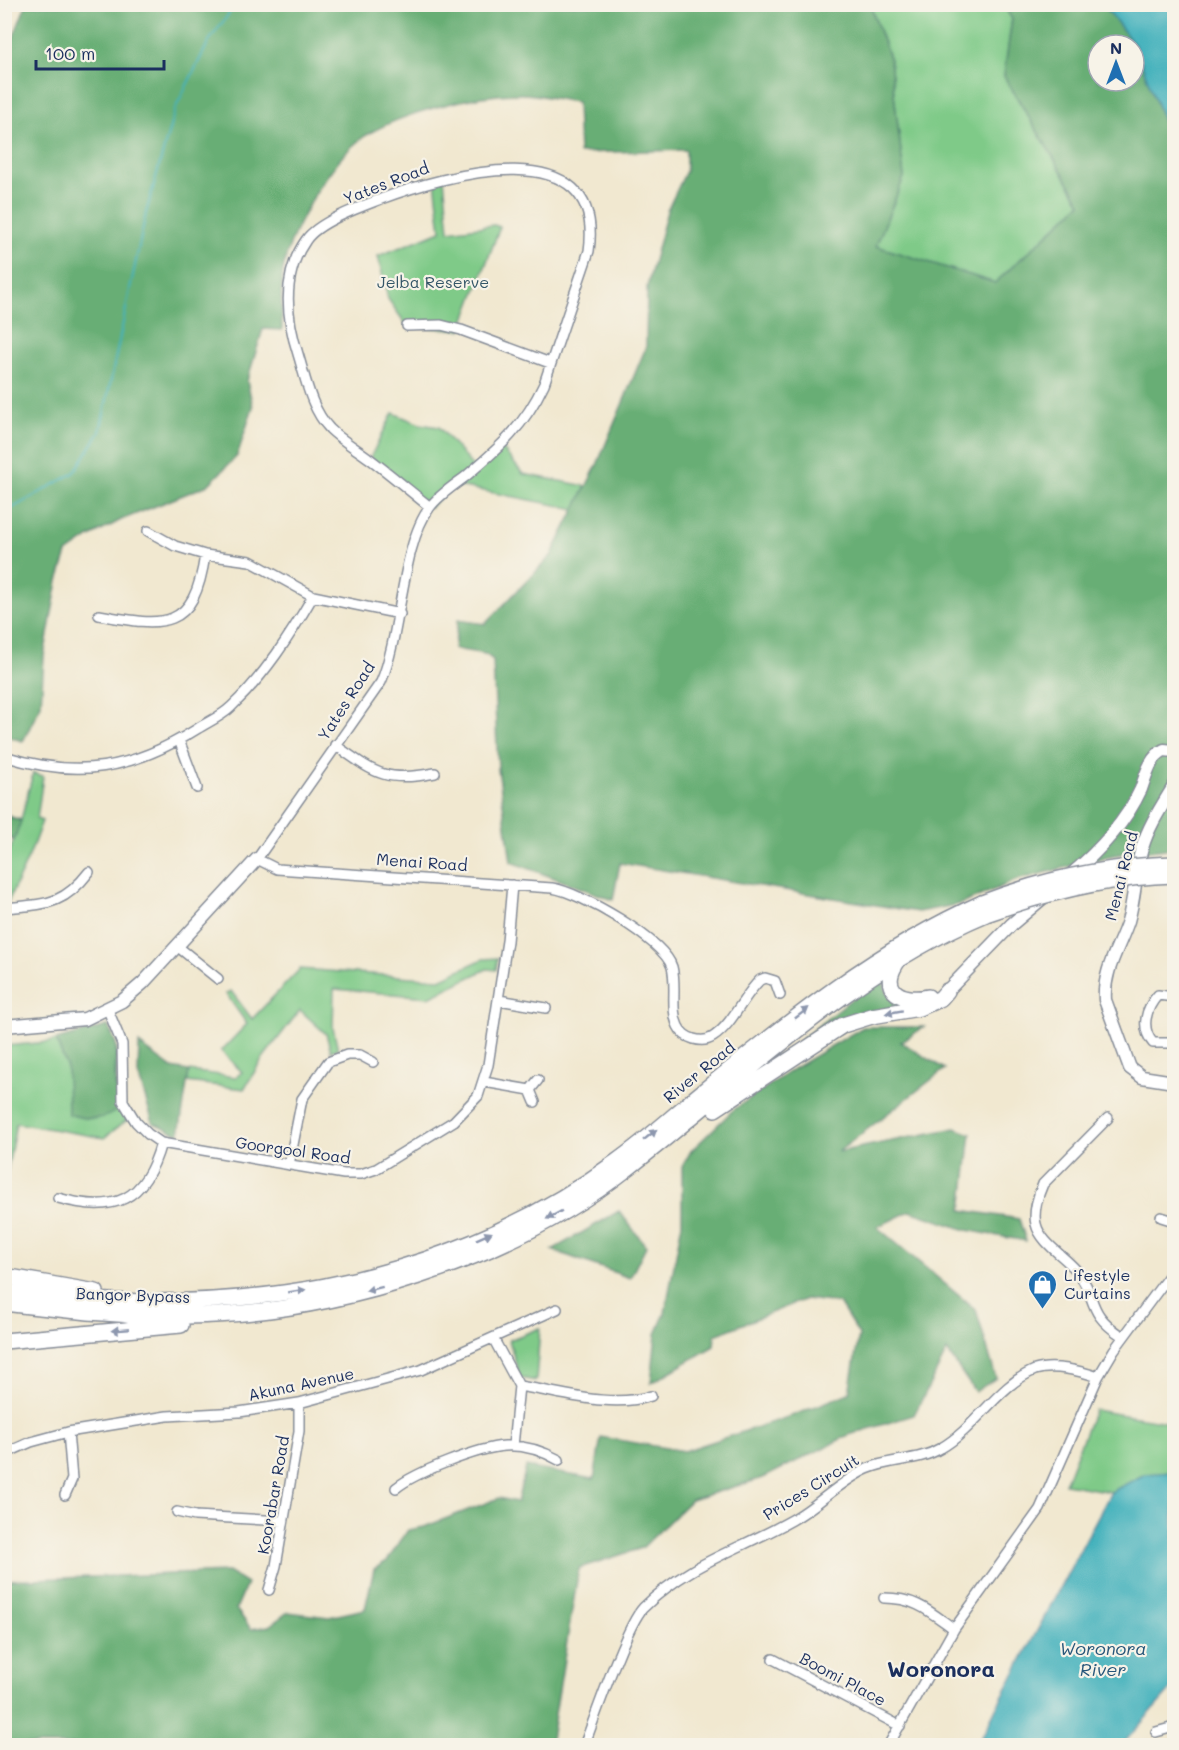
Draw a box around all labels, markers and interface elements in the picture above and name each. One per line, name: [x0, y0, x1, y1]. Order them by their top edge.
scale bar: [36, 33, 164, 71]
north arrow: [1086, 33, 1146, 93]
text: N: [1110, 37, 1122, 58]
text: 100 m: [45, 41, 95, 65]
street label: Yates Road: [340, 157, 432, 208]
park label: Jelba Reserve: [377, 271, 489, 292]
street label: Yates Road: [312, 657, 379, 744]
street label: Menai Road: [1099, 829, 1142, 923]
street label: Menai Road: [376, 848, 468, 875]
one-way arrow: [794, 1007, 810, 1020]
one-way arrow: [884, 1008, 903, 1017]
street label: River Road: [658, 1036, 739, 1107]
one-way arrow: [642, 1129, 657, 1142]
street label: Goorgool Road: [234, 1131, 352, 1168]
one-way arrow: [545, 1210, 562, 1220]
one-way arrow: [475, 1231, 493, 1241]
place label: Lifestyle Curtains: [1064, 1264, 1131, 1303]
shop icon: Lifestyle Curtains: [1027, 1268, 1059, 1310]
street label: Bangor Bypass: [75, 1282, 191, 1307]
one-way arrow: [365, 1285, 383, 1294]
one-way arrow: [288, 1286, 307, 1295]
one-way arrow: [110, 1325, 129, 1335]
street label: Akuna Avenue: [246, 1362, 356, 1405]
street label: Koorabar Road: [252, 1434, 293, 1556]
street label: Prices Circuit: [759, 1449, 863, 1524]
water label: Woronora River: [1059, 1636, 1147, 1681]
street label: Boomi Place: [796, 1647, 890, 1710]
district label: Woronora: [887, 1654, 995, 1683]

